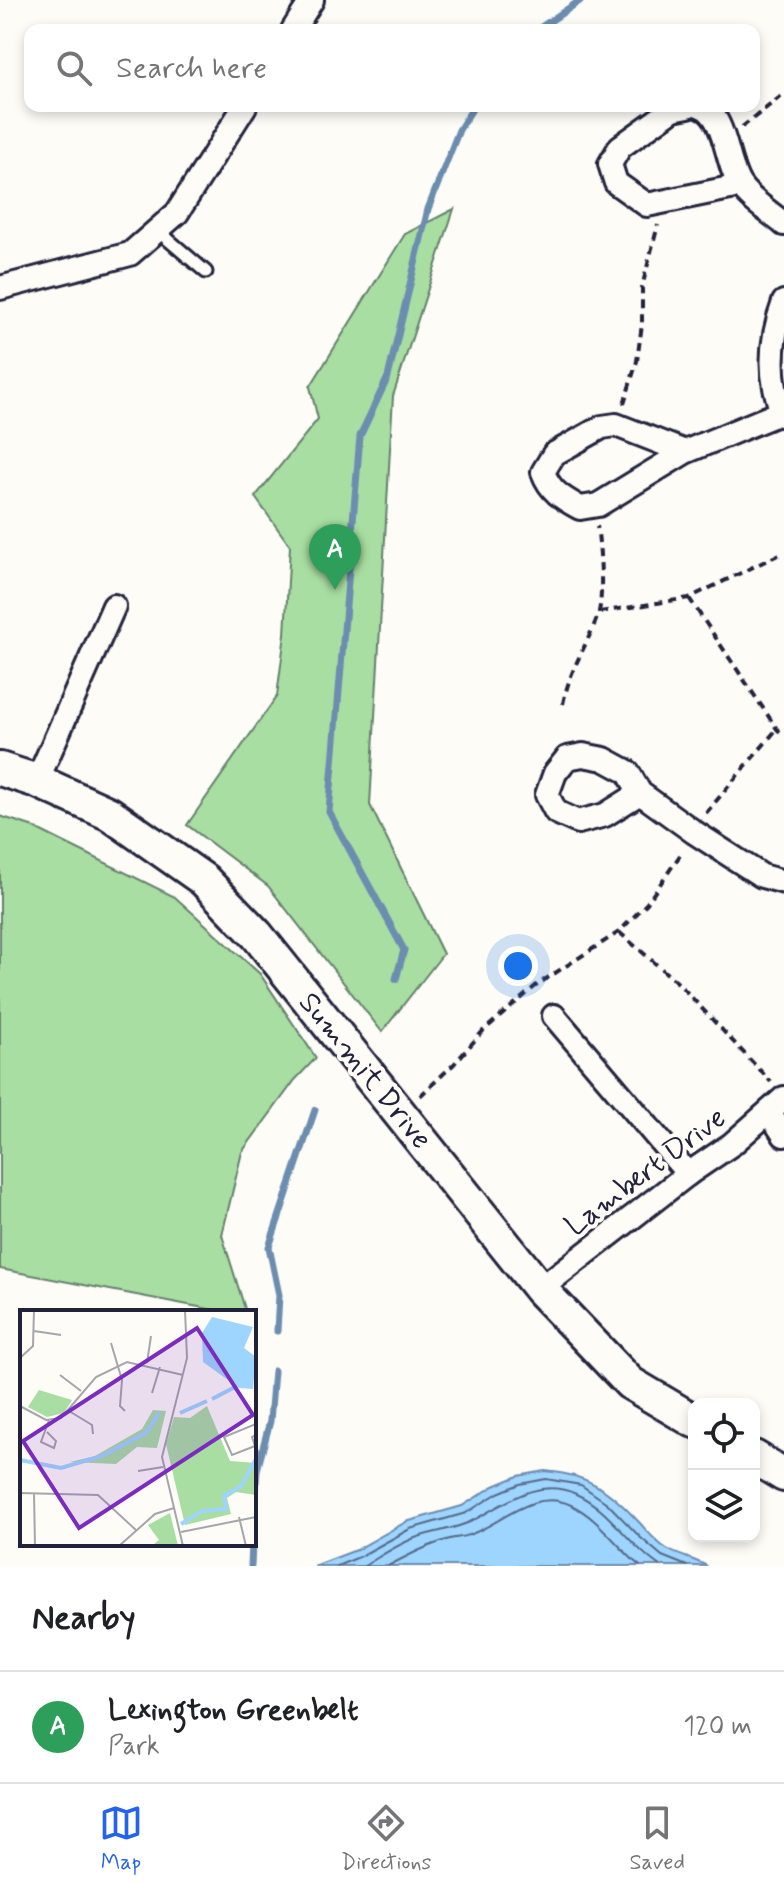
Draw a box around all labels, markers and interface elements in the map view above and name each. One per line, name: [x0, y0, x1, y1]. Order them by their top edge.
search box: [24, 24, 760, 112]
icon: search: [52, 46, 96, 90]
text: Search here: [116, 49, 267, 88]
pin: A: [309, 524, 361, 590]
your location: [498, 946, 538, 986]
street label: Summit Drive: [289, 984, 440, 1158]
street label: Lambert Drive: [558, 1099, 734, 1246]
inset map: [20, 1310, 256, 1546]
map controls: [688, 1398, 760, 1542]
button: locate: [688, 1398, 760, 1470]
button: layers: [688, 1470, 760, 1542]
text: Nearby: [32, 1596, 136, 1641]
text: Lexington Greenbelt: [108, 1691, 358, 1730]
text: A: [49, 1710, 67, 1744]
text: 120 m: [683, 1710, 752, 1744]
text: Park: [108, 1730, 160, 1764]
tab: Map: [99, 1801, 143, 1877]
tab: Directions: [341, 1801, 431, 1877]
tab: Saved: [629, 1801, 685, 1877]

